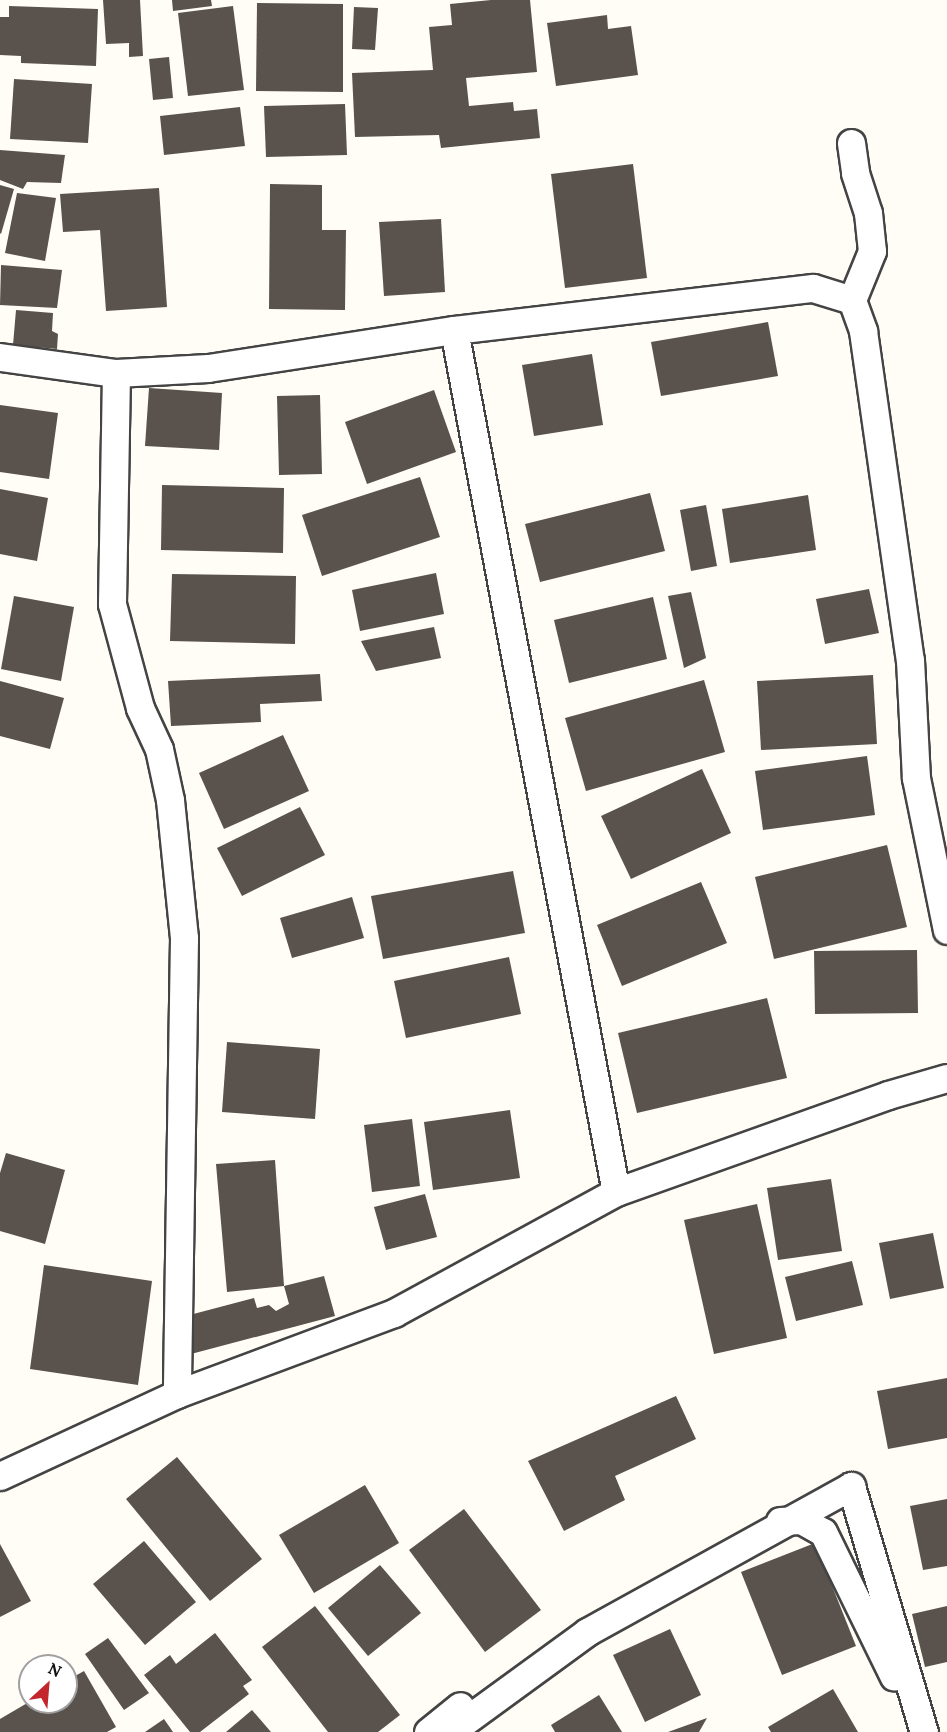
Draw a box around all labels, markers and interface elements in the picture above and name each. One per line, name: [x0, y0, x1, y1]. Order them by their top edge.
north arrow: [18, 1654, 78, 1714]
text: N: [45, 1658, 65, 1681]

